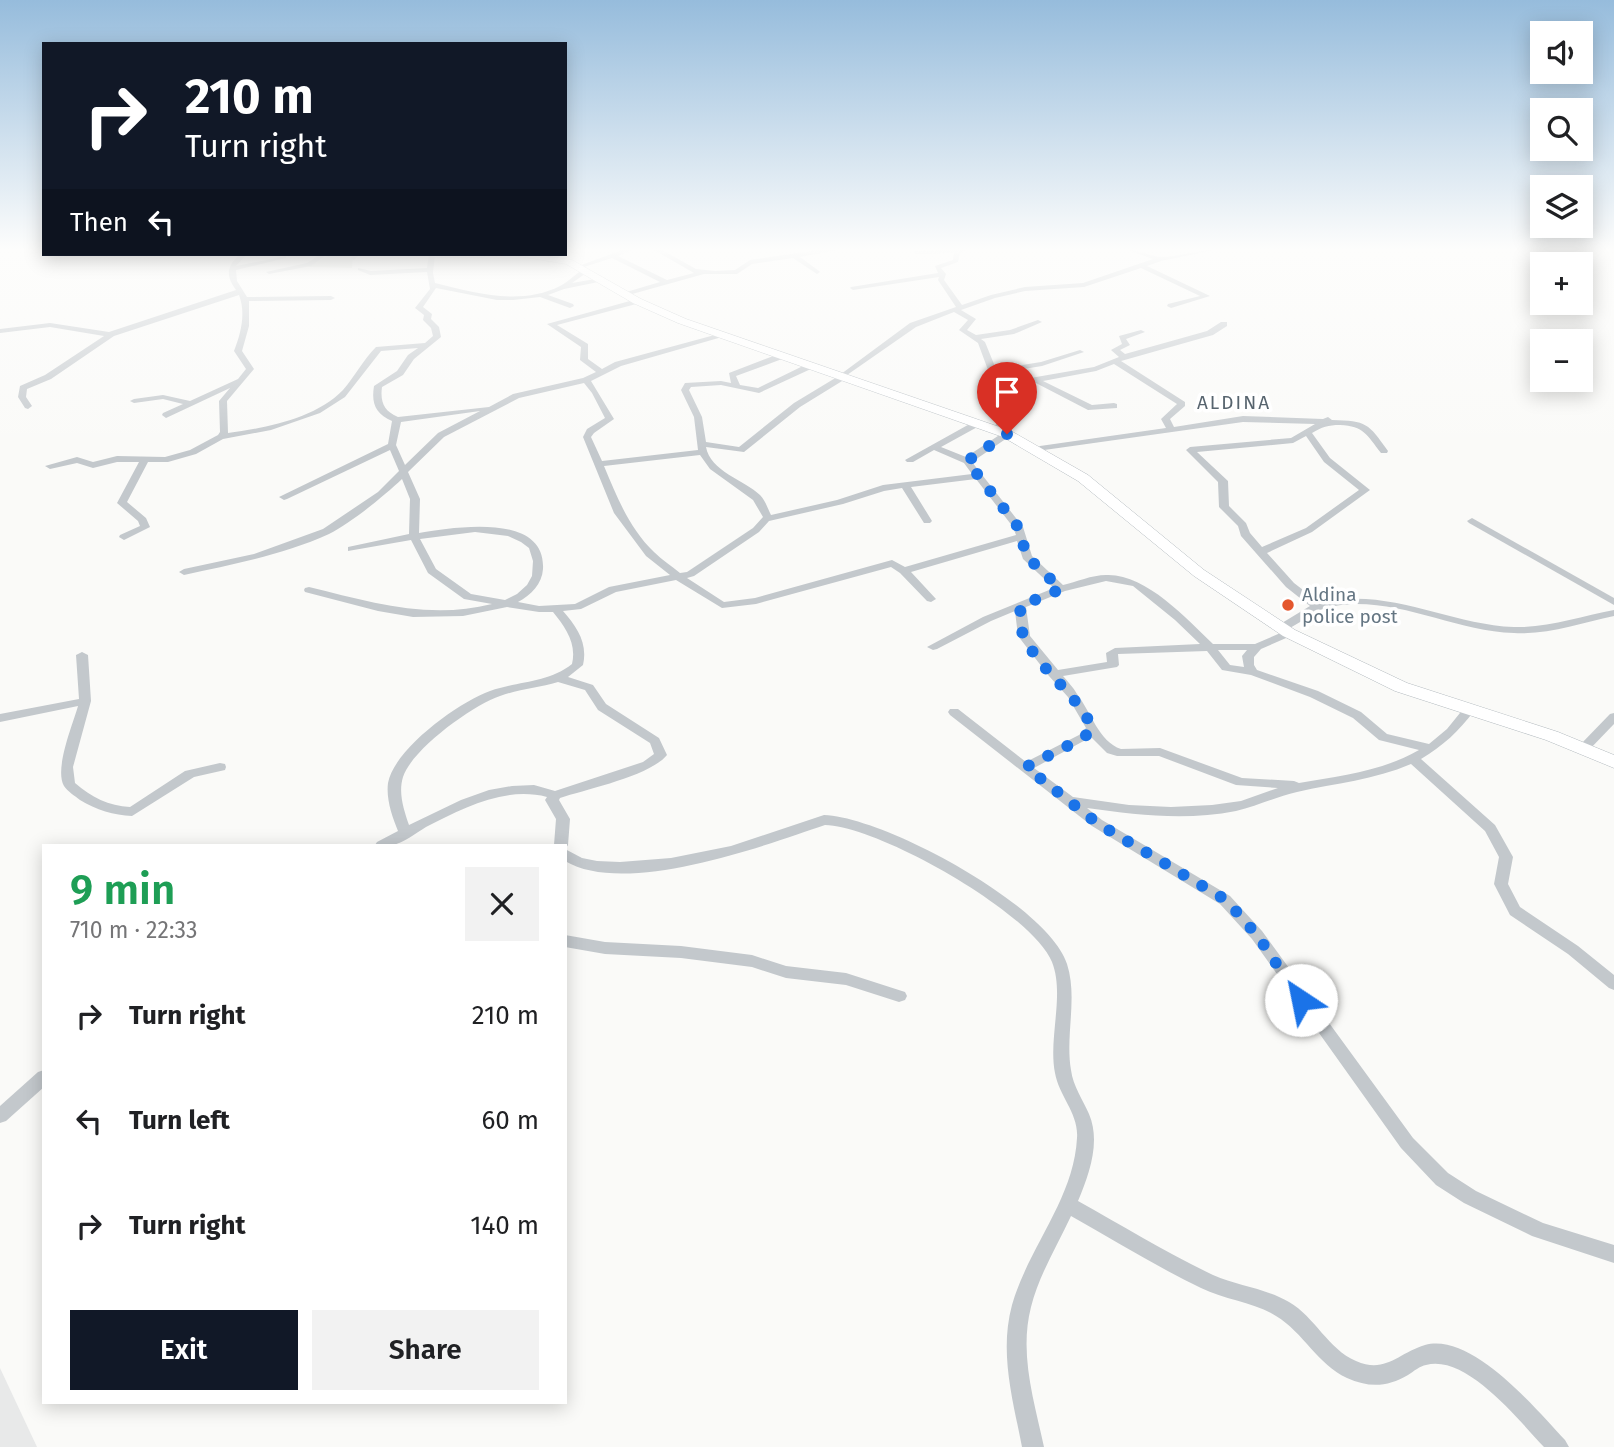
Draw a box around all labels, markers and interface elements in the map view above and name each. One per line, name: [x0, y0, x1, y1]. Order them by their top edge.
map controls: [1530, 21, 1593, 392]
button: sound: [1530, 21, 1593, 84]
text: 210 m: [185, 67, 314, 126]
icon: right: [70, 70, 161, 161]
button: search: [1530, 98, 1593, 161]
text: Turn right: [185, 127, 327, 165]
button: layers: [1530, 175, 1593, 238]
icon: left: [142, 203, 180, 241]
text: Then: [70, 207, 128, 238]
button: +: [1530, 252, 1593, 315]
button: −: [1530, 329, 1593, 392]
pin: [977, 362, 1037, 434]
icon: arrive: [988, 373, 1026, 411]
district label: ALDINA: [1197, 391, 1271, 414]
place label: Aldina police post: [1302, 583, 1398, 628]
marker: Aldina police post: [1280, 597, 1296, 613]
text: 9 min: [70, 865, 175, 915]
button: close: [465, 867, 539, 941]
text: 710 m · 22:33: [70, 916, 198, 944]
position arrow: [1264, 963, 1338, 1037]
icon: right: [70, 997, 108, 1035]
text: Turn right: [129, 1000, 246, 1031]
text: 210 m: [472, 1000, 539, 1031]
icon: left: [70, 1102, 108, 1140]
text: Turn left: [129, 1105, 230, 1136]
text: 60 m: [481, 1105, 539, 1136]
icon: right: [70, 1207, 108, 1245]
text: Turn right: [129, 1210, 246, 1241]
text: 140 m: [470, 1210, 539, 1241]
button: Exit: [70, 1310, 298, 1390]
button: Share: [312, 1310, 539, 1390]

